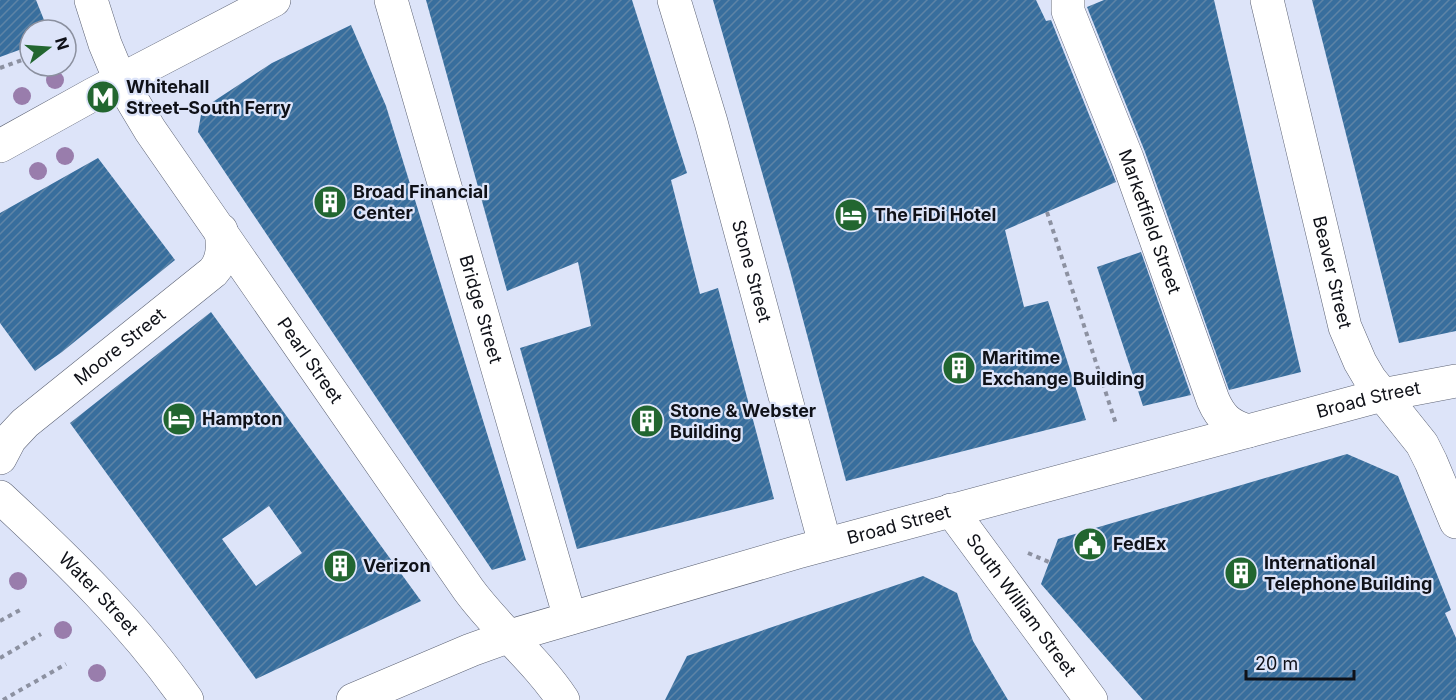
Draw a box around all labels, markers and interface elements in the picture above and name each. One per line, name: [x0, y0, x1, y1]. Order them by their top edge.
north arrow: [18, 18, 78, 78]
text: N: [51, 35, 74, 52]
place label: Whitehall Street–South Ferry: [126, 76, 291, 118]
metro station icon: Whitehall Street–South Ferry: [85, 79, 121, 115]
street label: Marketfield Street: [1115, 146, 1185, 297]
place label: Broad Financial Center: [353, 181, 488, 223]
building icon: Broad Financial Center: [312, 184, 348, 220]
hotel icon: The FiDi Hotel: [833, 197, 869, 233]
place label: The FiDi Hotel: [874, 204, 996, 225]
street label: Beaver Street: [1309, 214, 1356, 331]
street label: Stone Street: [728, 218, 776, 325]
street label: Bridge Street: [455, 253, 507, 366]
street label: Moore Street: [70, 304, 169, 389]
street label: Pearl Street: [273, 313, 347, 407]
place label: Maritime Exchange Building: [982, 347, 1145, 389]
building icon: Maritime Exchange Building: [941, 350, 977, 386]
street label: Broad Street: [1314, 377, 1422, 422]
place label: Stone & Webster Building: [670, 400, 816, 442]
hotel icon: Hampton: [161, 401, 197, 437]
building icon: Stone & Webster Building: [629, 403, 665, 439]
place label: Hampton: [202, 408, 282, 429]
street label: Broad Street: [845, 500, 953, 548]
public building icon: FedEx: [1072, 526, 1108, 562]
street label: South William Street: [962, 529, 1081, 680]
place label: FedEx: [1113, 533, 1167, 554]
street label: Water Street: [55, 548, 143, 639]
building icon: Verizon: [322, 548, 358, 584]
place label: International Telephone Building: [1264, 552, 1432, 594]
place label: Verizon: [363, 555, 431, 576]
building icon: International Telephone Building: [1223, 555, 1259, 591]
scale bar: [1246, 643, 1354, 681]
text: 20 m: [1255, 653, 1298, 674]

